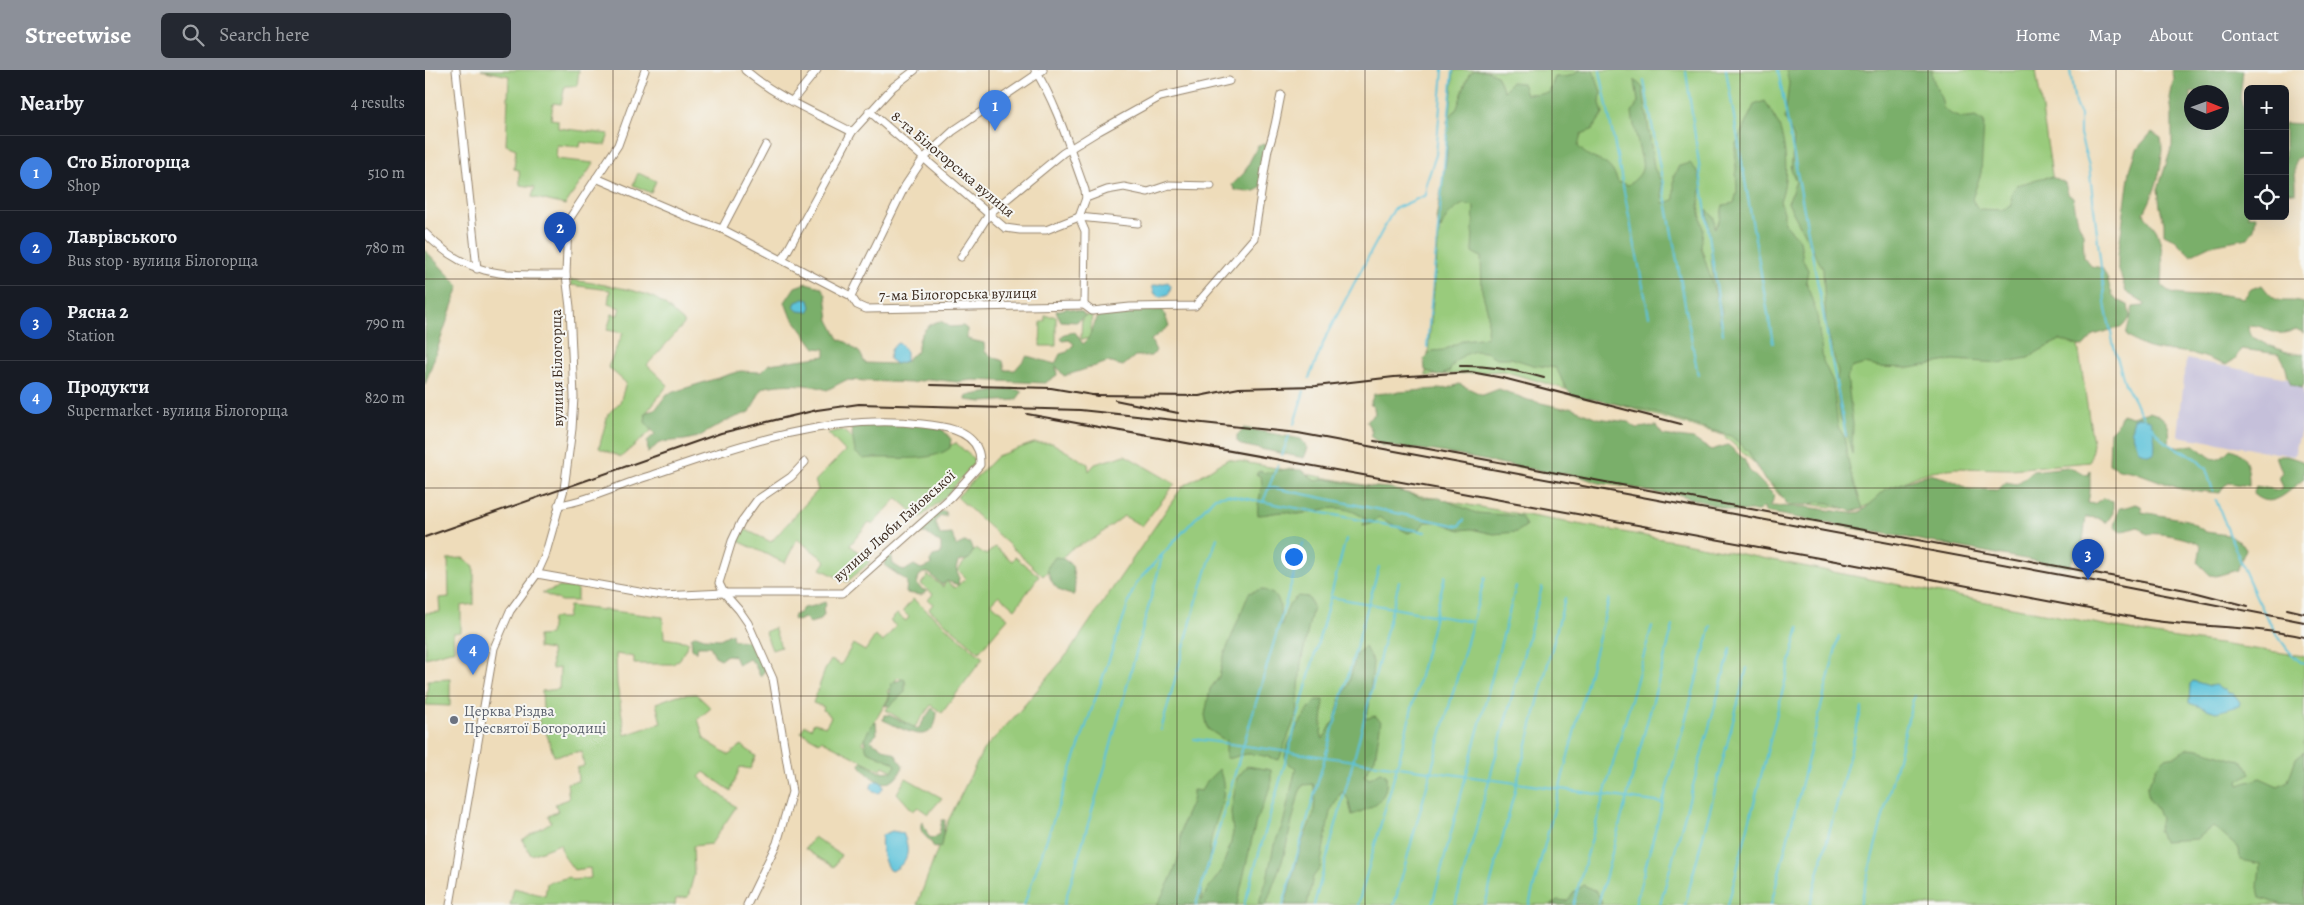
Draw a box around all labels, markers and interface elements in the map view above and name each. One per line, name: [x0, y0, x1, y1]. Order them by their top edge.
search box: [161, 13, 511, 58]
text: Streetwise: [25, 19, 131, 51]
icon: search: [179, 21, 207, 49]
text: Search here: [219, 22, 310, 48]
text: Home: [2015, 23, 2060, 47]
text: Map: [2088, 23, 2121, 47]
text: About: [2149, 23, 2193, 47]
text: Contact: [2221, 23, 2279, 47]
north arrow: [2184, 85, 2229, 130]
map controls: [2244, 85, 2289, 220]
button: +: [2244, 85, 2289, 130]
text: Nearby: [20, 89, 83, 117]
pin: 1: [979, 90, 1011, 131]
text: 4 results: [351, 92, 405, 114]
street label: 8-та Білогорська вулиця: [887, 106, 1019, 222]
button: −: [2244, 130, 2289, 175]
text: Сто Білогорща: [67, 149, 190, 175]
text: 1: [33, 162, 39, 184]
text: 510 m: [368, 162, 405, 184]
text: Shop: [67, 175, 100, 197]
button: locate: [2244, 175, 2289, 220]
pin: 2: [544, 212, 576, 253]
text: Лаврівського: [67, 224, 177, 250]
text: 2: [32, 237, 40, 259]
text: 780 m: [366, 237, 405, 259]
text: Bus stop · вулиця Білогорща: [67, 250, 258, 272]
street label: 7-ма Білогорська вулиця: [879, 283, 1037, 305]
text: Рясна 2: [67, 299, 128, 325]
street label: вулиця Білогорща: [546, 309, 568, 427]
text: 3: [33, 312, 39, 334]
text: 790 m: [366, 312, 405, 334]
text: Station: [67, 325, 115, 347]
text: Продукти: [67, 374, 149, 400]
text: 4: [32, 387, 40, 409]
text: 820 m: [365, 387, 405, 409]
text: Supermarket · вулиця Білогорща: [67, 400, 288, 422]
street label: вулиця Люби Гайовської: [829, 466, 959, 586]
pin: 3: [2072, 539, 2104, 580]
your location: [1281, 544, 1307, 570]
pin: 4: [457, 634, 489, 675]
place label: Церква Різдва Пресвятої Богородиці: [464, 701, 606, 738]
marker: Церква Різдва Пресвятої Богородиці: [448, 714, 460, 726]

